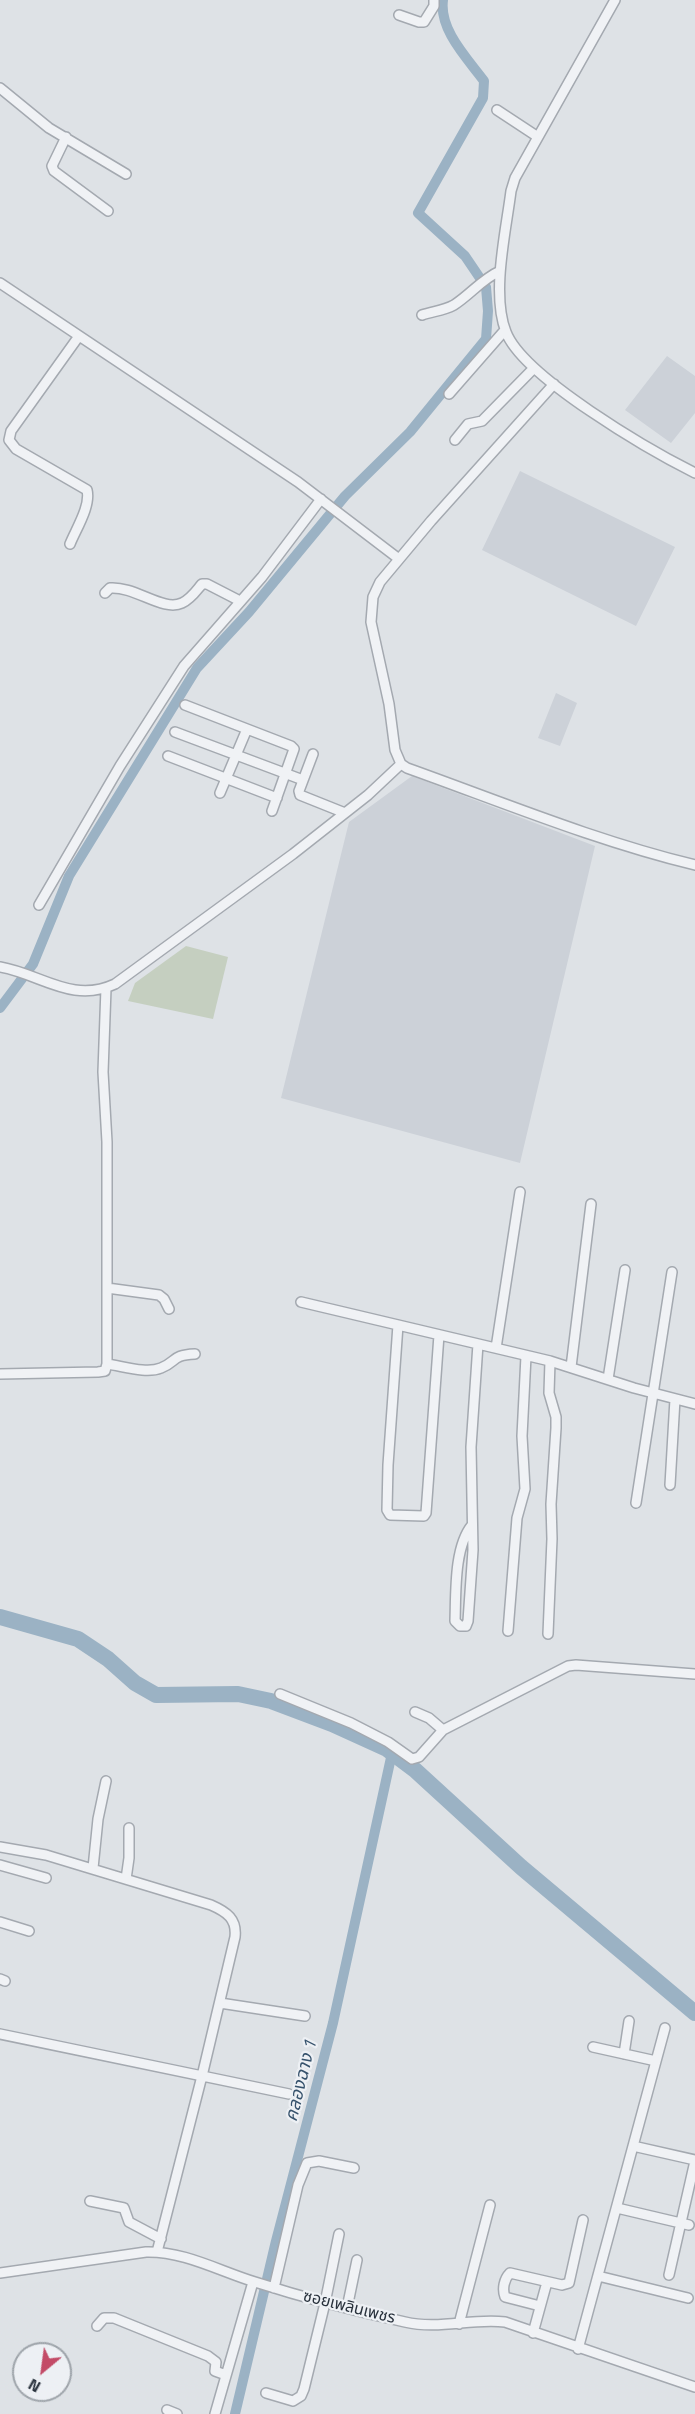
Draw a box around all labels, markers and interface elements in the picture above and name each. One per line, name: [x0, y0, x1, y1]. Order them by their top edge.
water label: คลองฉาง 1: [281, 2038, 323, 2124]
street label: ซอยเพลินเพชร: [301, 2287, 397, 2329]
north arrow: [12, 2342, 72, 2402]
text: N: [24, 2373, 45, 2399]

